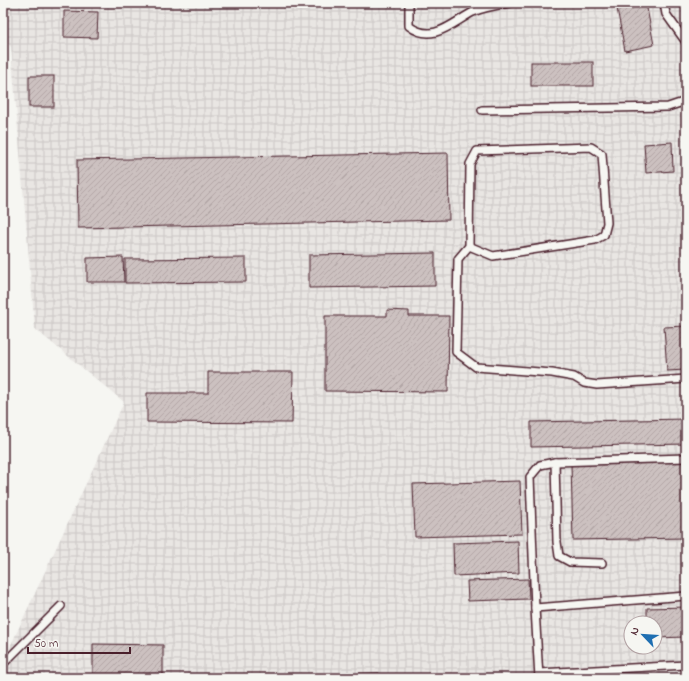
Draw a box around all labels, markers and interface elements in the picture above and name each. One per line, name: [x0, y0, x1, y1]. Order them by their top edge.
north arrow: [623, 615, 663, 655]
text: N: [626, 624, 644, 638]
scale bar: [28, 629, 130, 655]
text: 50 m: [34, 635, 58, 653]

